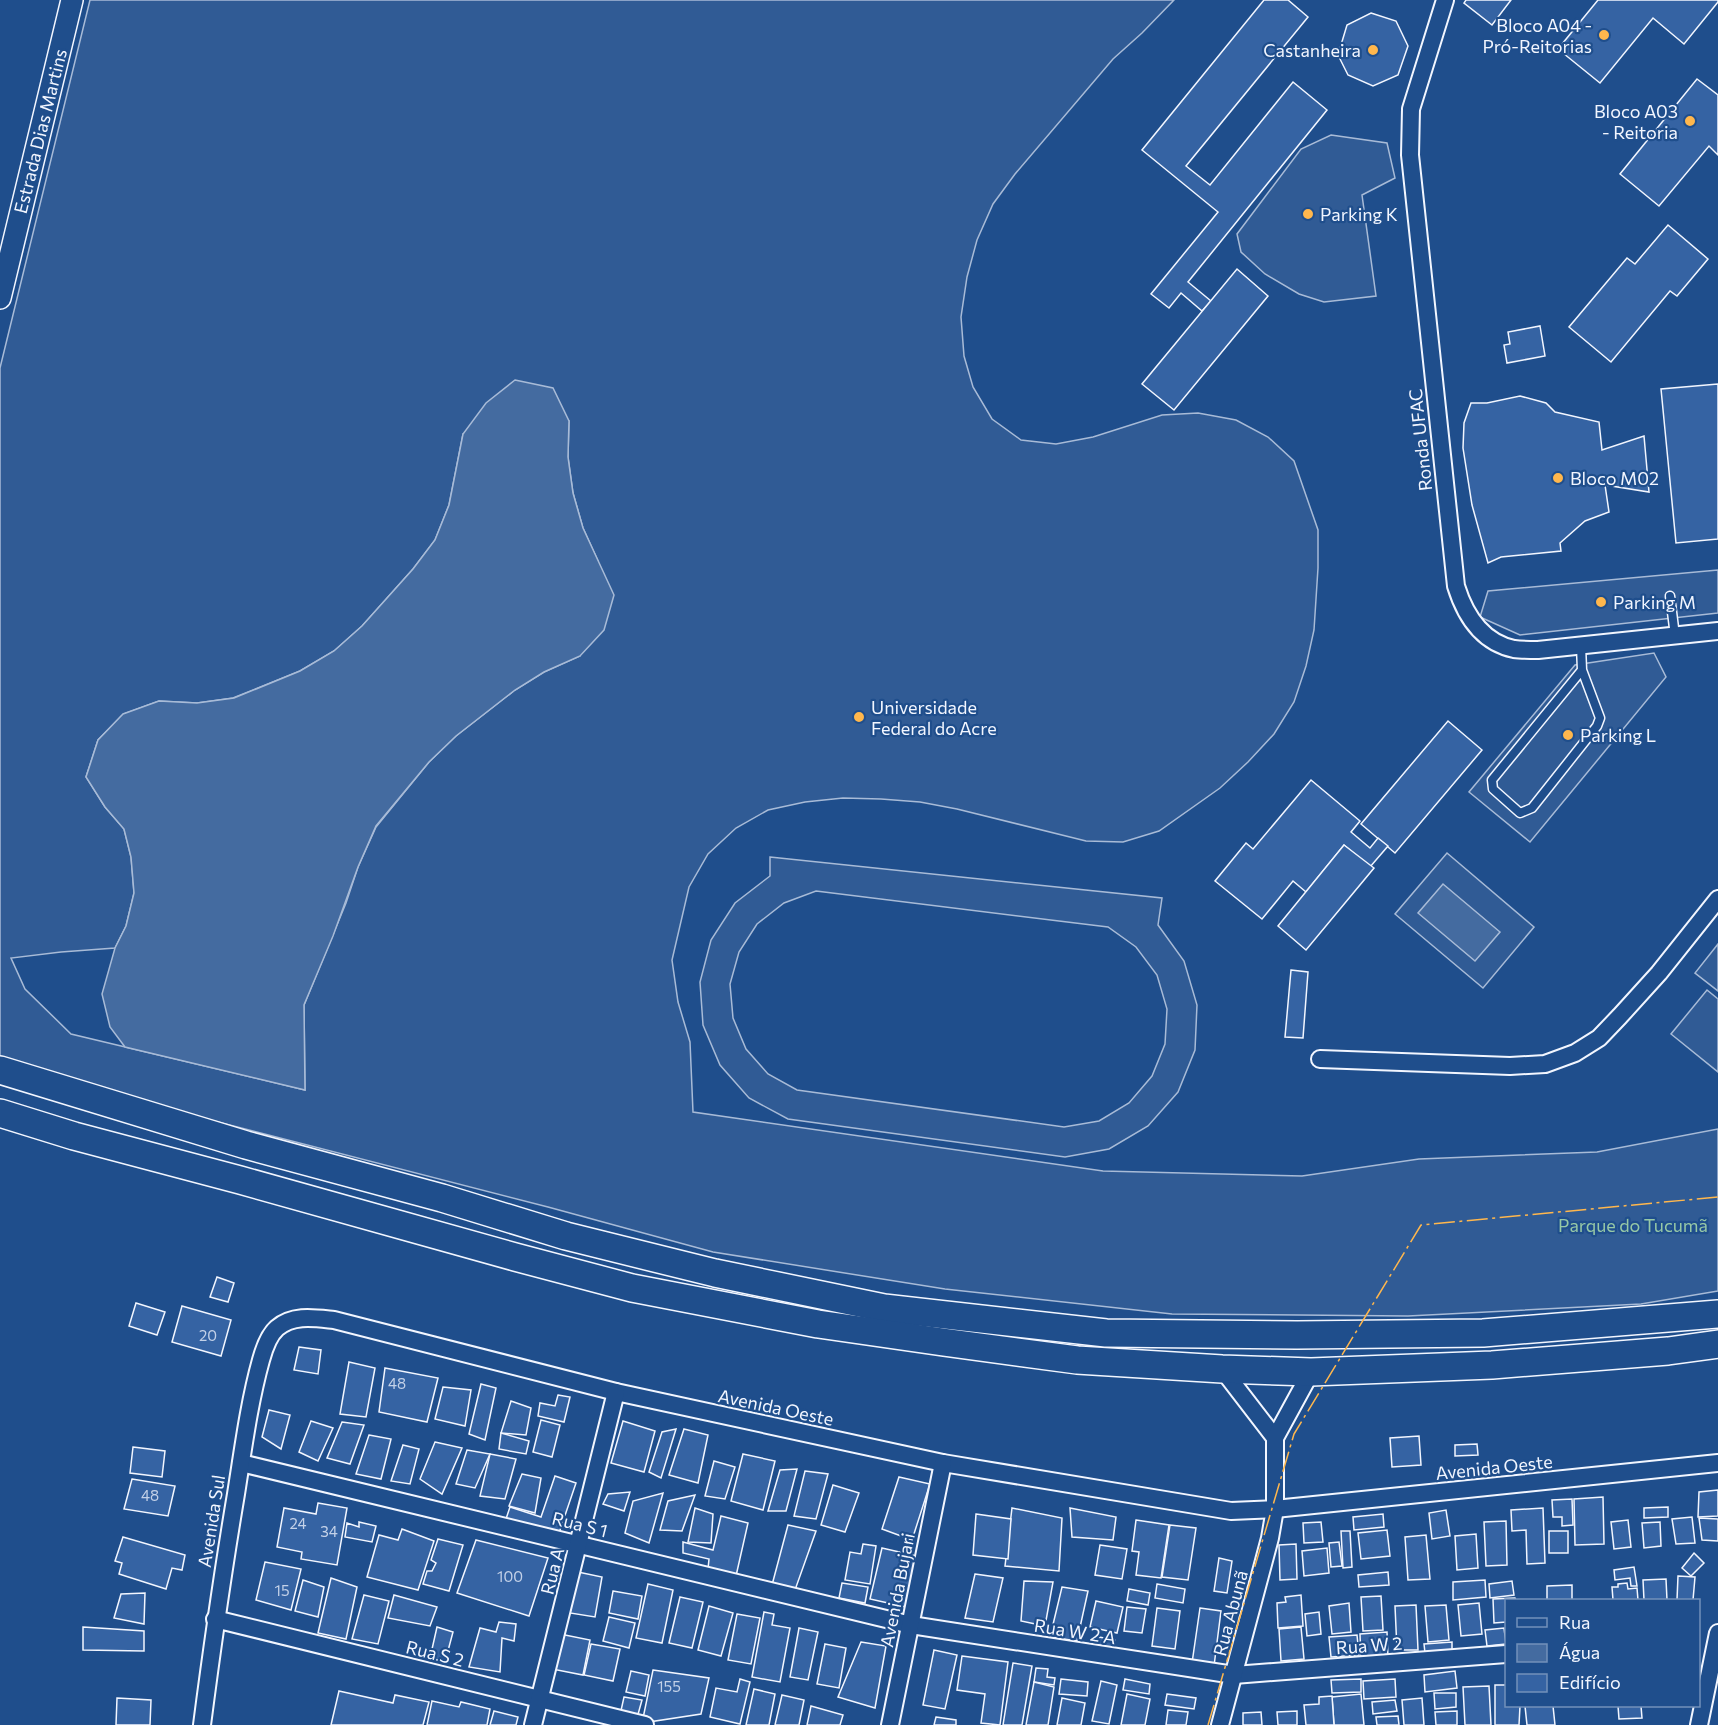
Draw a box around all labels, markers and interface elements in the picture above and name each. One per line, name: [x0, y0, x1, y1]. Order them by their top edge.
place label: Bloco A04 - Pró-Reitorias: [1482, 14, 1592, 57]
marker: Bloco A04 - Pró-Reitorias: [1597, 28, 1611, 42]
place label: Castanheira: [1263, 39, 1361, 61]
marker: Castanheira: [1366, 43, 1380, 57]
street label: Estrada Dias Martins: [9, 46, 71, 216]
place label: Bloco A03 - Reitoria: [1594, 100, 1678, 143]
marker: Bloco A03 - Reitoria: [1683, 114, 1697, 128]
place label: Parking K: [1320, 203, 1398, 225]
marker: Parking K: [1301, 207, 1315, 221]
street label: Ronda UFAC: [1404, 388, 1436, 492]
place label: Bloco M02: [1570, 467, 1659, 489]
marker: Bloco M02: [1551, 471, 1565, 485]
place label: Parking M: [1613, 591, 1696, 613]
marker: Parking M: [1594, 595, 1608, 609]
place label: Universidade Federal do Acre: [871, 696, 997, 739]
marker: Universidade Federal do Acre: [852, 710, 866, 724]
place label: Parking L: [1580, 724, 1656, 746]
marker: Parking L: [1561, 728, 1575, 742]
park label: Parque do Tucumã: [1558, 1214, 1708, 1236]
house number: 20: [199, 1326, 217, 1344]
house number: 48: [388, 1374, 406, 1392]
street label: Avenida Oeste: [716, 1384, 836, 1430]
street label: Avenida Oeste: [1434, 1450, 1554, 1484]
street label: Avenida Sul: [193, 1473, 229, 1569]
house number: 48: [141, 1486, 159, 1504]
street label: Rua S 1: [550, 1506, 610, 1542]
house number: 24: [289, 1514, 307, 1532]
house number: 34: [320, 1522, 338, 1540]
street label: Avenida Bujari: [875, 1531, 919, 1649]
street label: Rua A: [536, 1545, 568, 1597]
house number: 100: [497, 1567, 523, 1585]
street label: Rua Abunã: [1208, 1568, 1252, 1658]
house number: 15: [274, 1581, 290, 1599]
legend: [1505, 1599, 1700, 1707]
text: Rua: [1559, 1611, 1590, 1633]
street label: Rua W 2 A: [1033, 1614, 1117, 1648]
street label: Rua W 2: [1335, 1632, 1403, 1658]
street label: Rua S 2: [404, 1635, 466, 1671]
text: Água: [1559, 1641, 1600, 1663]
text: Edifício: [1559, 1671, 1621, 1693]
house number: 155: [657, 1677, 681, 1695]

